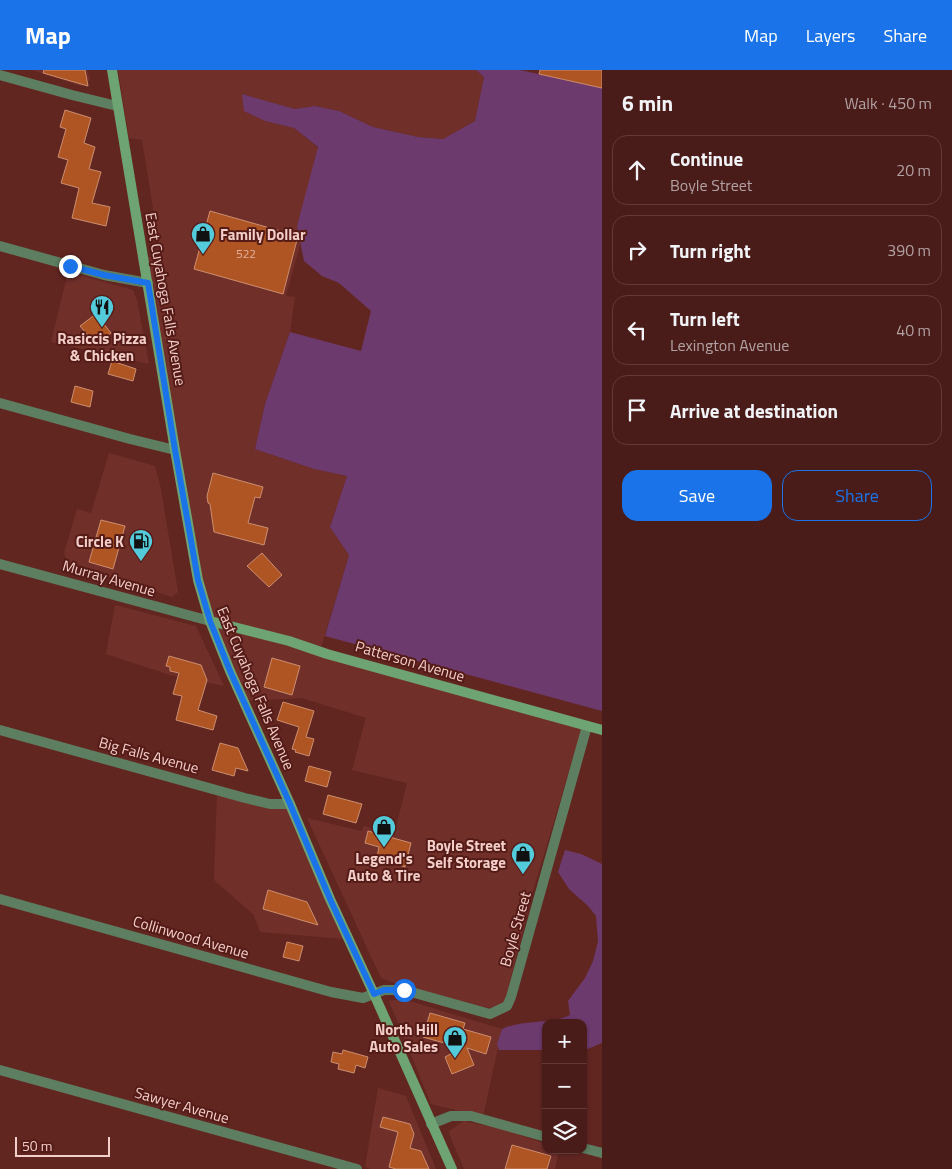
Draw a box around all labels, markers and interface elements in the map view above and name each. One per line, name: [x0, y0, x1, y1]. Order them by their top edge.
text: Map: [25, 17, 71, 53]
text: Map: [744, 22, 778, 49]
text: Layers: [806, 22, 855, 49]
text: Share: [883, 22, 927, 49]
text: 6 min: [622, 87, 673, 119]
text: Walk · 450 m: [844, 91, 932, 115]
text: Continue: [670, 144, 743, 173]
icon: ahead: [623, 156, 651, 184]
text: 20 m: [896, 158, 931, 182]
text: Boyle Street: [670, 173, 752, 197]
street label: East Cuyahoga Falls Avenue: [139, 211, 193, 387]
shop icon: Family Dollar: [190, 221, 216, 255]
place label: Family Dollar: [220, 223, 306, 246]
icon: right: [623, 236, 651, 264]
text: Turn right: [670, 236, 751, 265]
text: 390 m: [887, 238, 931, 262]
house number: 522: [236, 244, 256, 263]
route end: [59, 255, 82, 278]
restaurant icon: Rasiccis Pizza & Chicken: [89, 294, 115, 328]
text: Turn left: [670, 304, 740, 333]
icon: left: [623, 316, 651, 344]
text: 40 m: [896, 318, 931, 342]
place label: Rasiccis Pizza & Chicken: [57, 327, 147, 367]
text: Lexington Avenue: [670, 333, 789, 357]
icon: arrive: [623, 396, 651, 424]
text: Arrive at destination: [670, 396, 838, 425]
button: Save: [622, 470, 772, 521]
button: Share: [782, 470, 932, 521]
fuel station icon: Circle K: [128, 528, 154, 562]
place label: Circle K: [76, 530, 124, 553]
street label: Murray Avenue: [60, 554, 158, 602]
street label: East Cuyahoga Falls Avenue: [211, 603, 301, 773]
street label: Patterson Avenue: [353, 634, 467, 688]
street label: Big Falls Avenue: [96, 731, 202, 779]
shop icon: Legend's Auto & Tire: [371, 814, 397, 848]
place label: Boyle Street Self Storage: [427, 834, 507, 874]
shop icon: Boyle Street Self Storage: [510, 841, 536, 875]
place label: Legend's Auto & Tire: [348, 847, 421, 887]
street label: Boyle Street: [493, 888, 537, 969]
street label: Collinwood Avenue: [130, 909, 252, 965]
route start: [393, 979, 416, 1002]
place label: North Hill Auto Sales: [369, 1018, 438, 1058]
map controls: [542, 1019, 587, 1154]
button: +: [542, 1019, 587, 1064]
shop icon: North Hill Auto Sales: [442, 1025, 468, 1059]
button: −: [542, 1064, 587, 1109]
street label: Sawyer Avenue: [132, 1081, 232, 1129]
button: layers: [542, 1109, 587, 1154]
scale bar: [15, 1134, 110, 1157]
text: 50 m: [22, 1135, 52, 1156]

